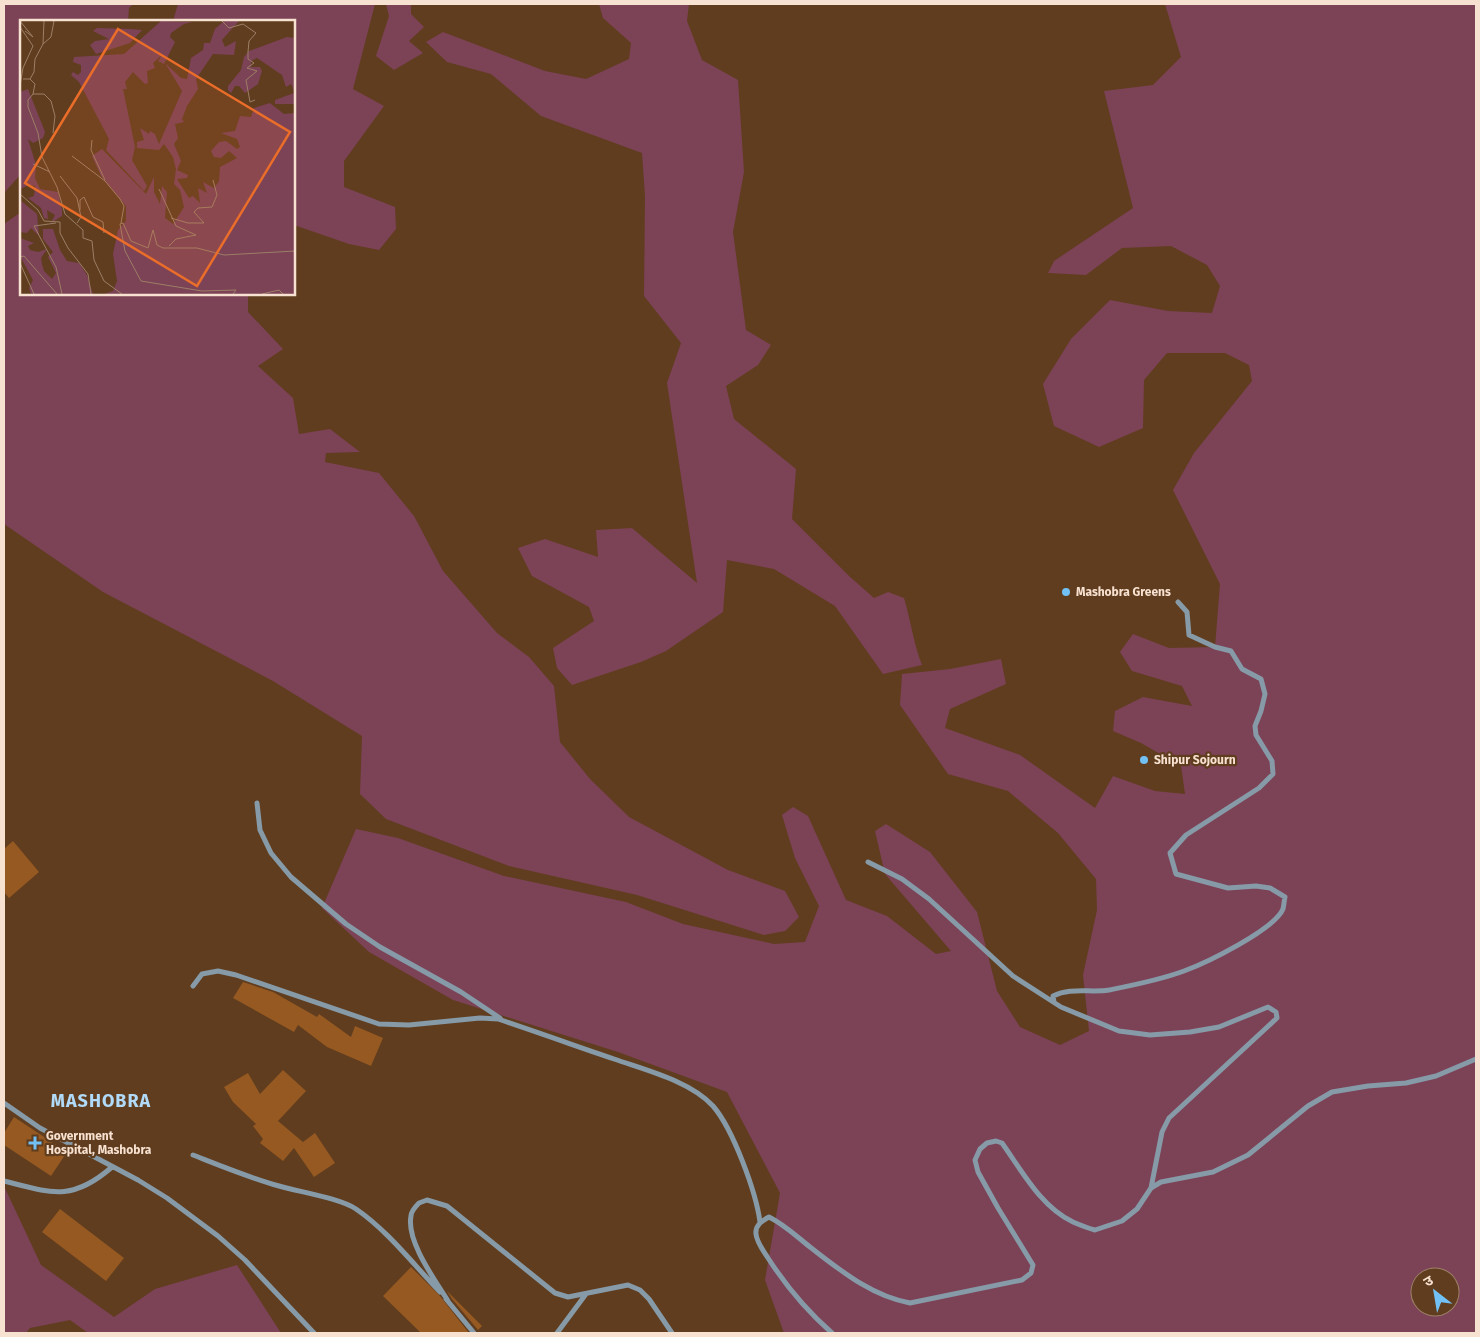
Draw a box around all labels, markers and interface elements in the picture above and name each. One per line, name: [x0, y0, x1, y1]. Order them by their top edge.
inset map: [20, 20, 295, 295]
place label: Mashobra Greens: [1076, 585, 1171, 599]
marker: Mashobra Greens: [1060, 586, 1072, 598]
place label: Shipur Sojourn: [1154, 753, 1236, 767]
marker: Shipur Sojourn: [1138, 754, 1150, 766]
district label: MASHOBRA: [51, 1090, 151, 1112]
place label: Government Hospital, Mashobra: [46, 1129, 152, 1157]
marker: Government Hospital, Mashobra: [28, 1136, 42, 1150]
north arrow: [1410, 1267, 1460, 1317]
text: उ: [1421, 1271, 1437, 1291]

